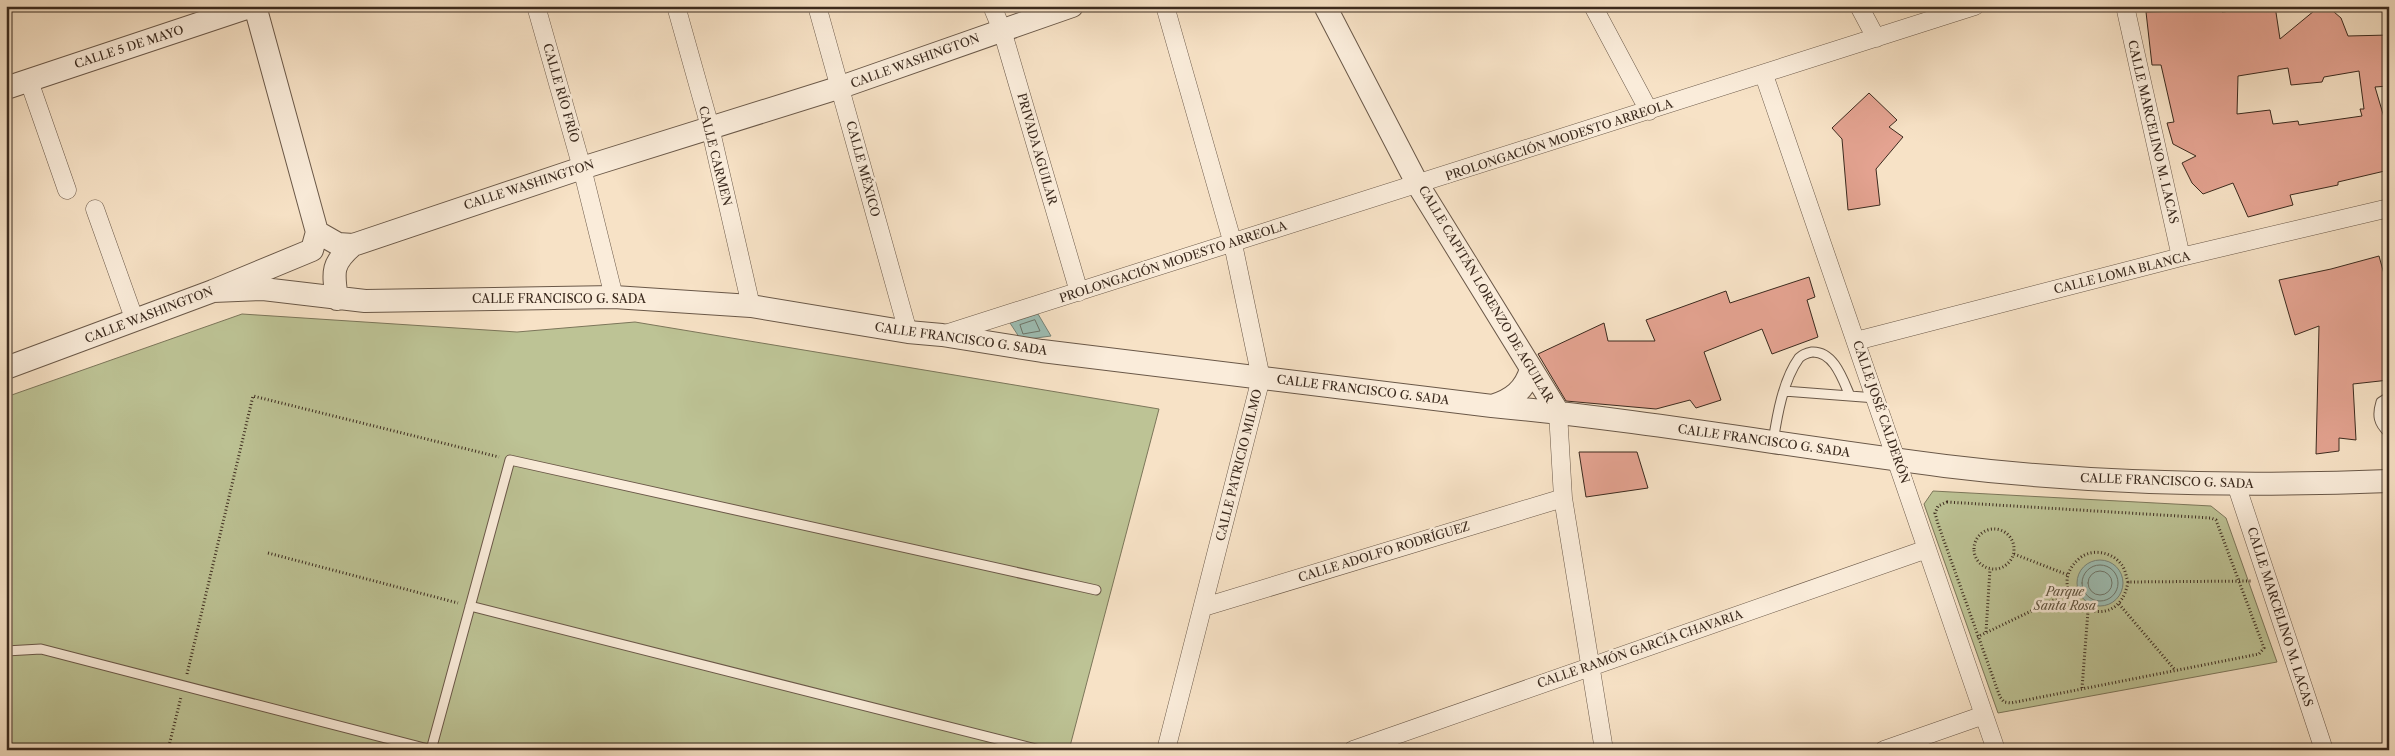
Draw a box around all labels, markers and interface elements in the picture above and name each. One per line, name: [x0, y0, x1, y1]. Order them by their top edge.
street label: CALLE 5 DE MAYO: [72, 22, 185, 71]
street label: CALLE WASHINGTON: [848, 30, 981, 91]
street label: CALLE MARCELINO M. LACAS: [2125, 39, 2182, 225]
street label: CALLE RÍO FRÍO: [540, 41, 584, 144]
street label: PRIVADA AGUILAR: [1014, 91, 1061, 208]
street label: PROLONGACIÓN MODESTO ARREOLA: [1443, 94, 1676, 183]
street label: CALLE CARMEN: [696, 104, 735, 208]
street label: CALLE MÉXICO: [843, 119, 884, 219]
street label: CALLE WASHINGTON: [462, 156, 596, 213]
street label: CALLE CAPITÁN LORENZO DE AGUILAR: [1416, 182, 1559, 406]
street label: PROLONGACIÓN MODESTO ARREOLA: [1057, 216, 1290, 305]
street label: CALLE LOMA BLANCA: [2052, 248, 2193, 297]
street label: CALLE WASHINGTON: [83, 283, 215, 346]
street label: CALLE FRANCISCO G. SADA: [472, 291, 647, 306]
street label: CALLE FRANCISCO G. SADA: [874, 319, 1049, 358]
street label: CALLE JOSÉ CALDERÓN: [1850, 338, 1914, 486]
street label: CALLE FRANCISCO G. SADA: [1276, 371, 1451, 408]
street label: CALLE PATRICIO MILMO: [1212, 387, 1265, 542]
street label: CALLE FRANCISCO G. SADA: [1677, 421, 1852, 460]
street label: CALLE FRANCISCO G. SADA: [2080, 470, 2255, 491]
street label: CALLE ADOLFO RODRÍGUEZ: [1296, 517, 1472, 585]
street label: CALLE MARCELINO M. LACAS: [2244, 525, 2317, 709]
park label: Parque Santa Rosa: [2033, 584, 2096, 613]
street label: CALLE RAMÓN GARCÍA CHAVARIA: [1535, 605, 1746, 691]

